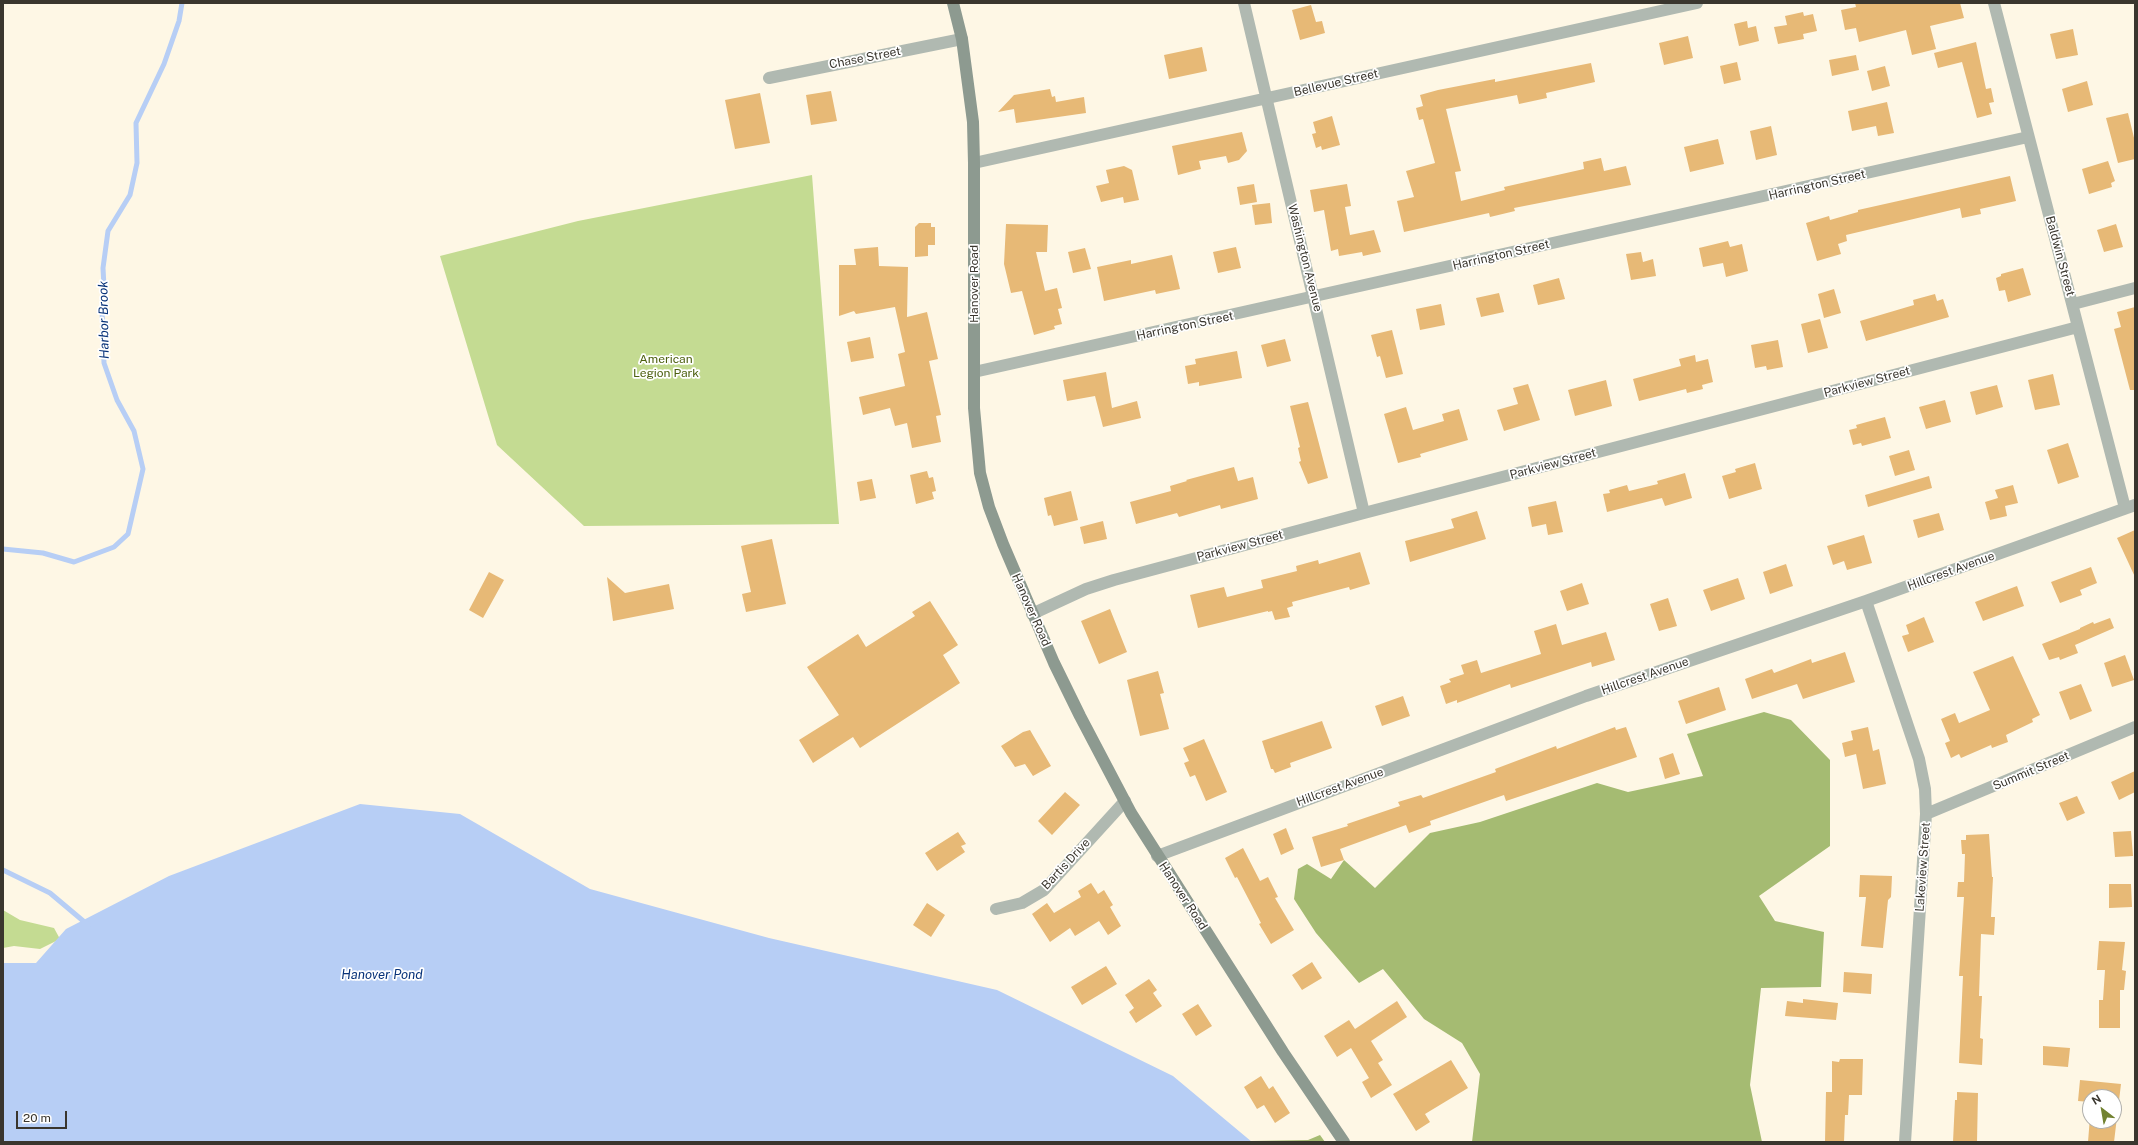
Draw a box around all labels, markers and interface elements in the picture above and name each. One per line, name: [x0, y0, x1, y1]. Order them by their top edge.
street label: Chase Street: [828, 44, 902, 72]
street label: Bellevue Street: [1292, 66, 1380, 100]
street label: Harrington Street: [1767, 167, 1867, 203]
street label: Washington Avenue: [1285, 203, 1325, 313]
street label: Baldwin Street: [2042, 214, 2078, 298]
street label: Harrington Street: [1451, 237, 1551, 273]
street label: Hanover Road: [967, 245, 981, 323]
water label: Harbor Brook: [96, 281, 112, 359]
street label: Harrington Street: [1135, 309, 1235, 343]
park label: American Legion Park: [633, 352, 699, 380]
street label: Parkview Street: [1822, 364, 1912, 400]
street label: Parkview Street: [1508, 446, 1598, 482]
street label: Parkview Street: [1195, 528, 1285, 564]
street label: Hillcrest Avenue: [1906, 549, 1996, 593]
street label: Hanover Road: [1009, 571, 1053, 649]
street label: Hillcrest Avenue: [1599, 654, 1691, 698]
street label: Summit Street: [1991, 748, 2071, 794]
street label: Hillcrest Avenue: [1295, 765, 1385, 809]
street label: Lakeview Street: [1913, 822, 1933, 912]
street label: Bartis Drive: [1039, 835, 1093, 893]
street label: Hanover Road: [1156, 859, 1210, 933]
water label: Hanover Pond: [341, 967, 423, 983]
north arrow: [2082, 1089, 2122, 1129]
text: N: [2090, 1092, 2103, 1107]
scale bar: [18, 1103, 69, 1129]
text: 20 m: [23, 1111, 51, 1125]

